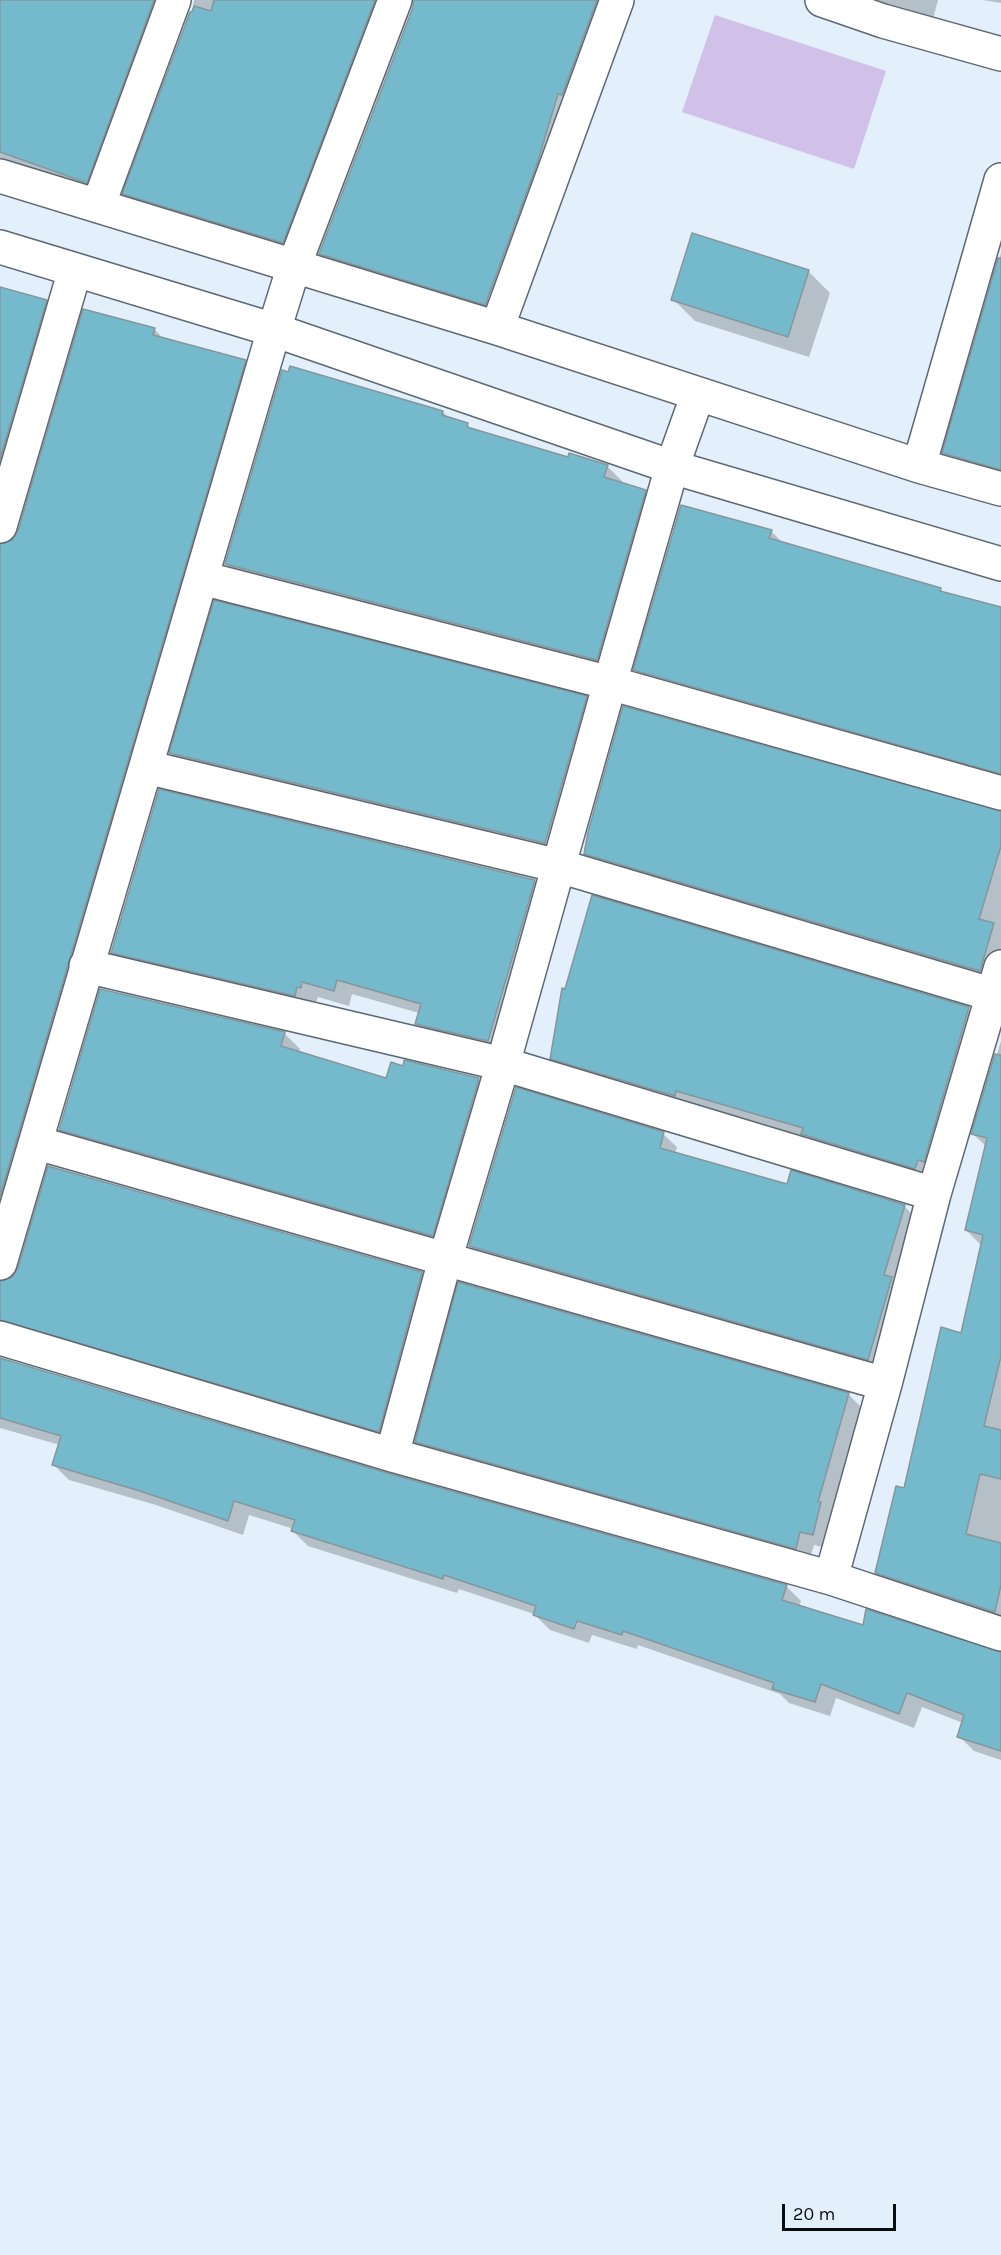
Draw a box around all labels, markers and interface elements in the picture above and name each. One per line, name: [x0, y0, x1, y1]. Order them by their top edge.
scale bar: [785, 2192, 899, 2230]
text: 20 m: [793, 2203, 835, 2225]

